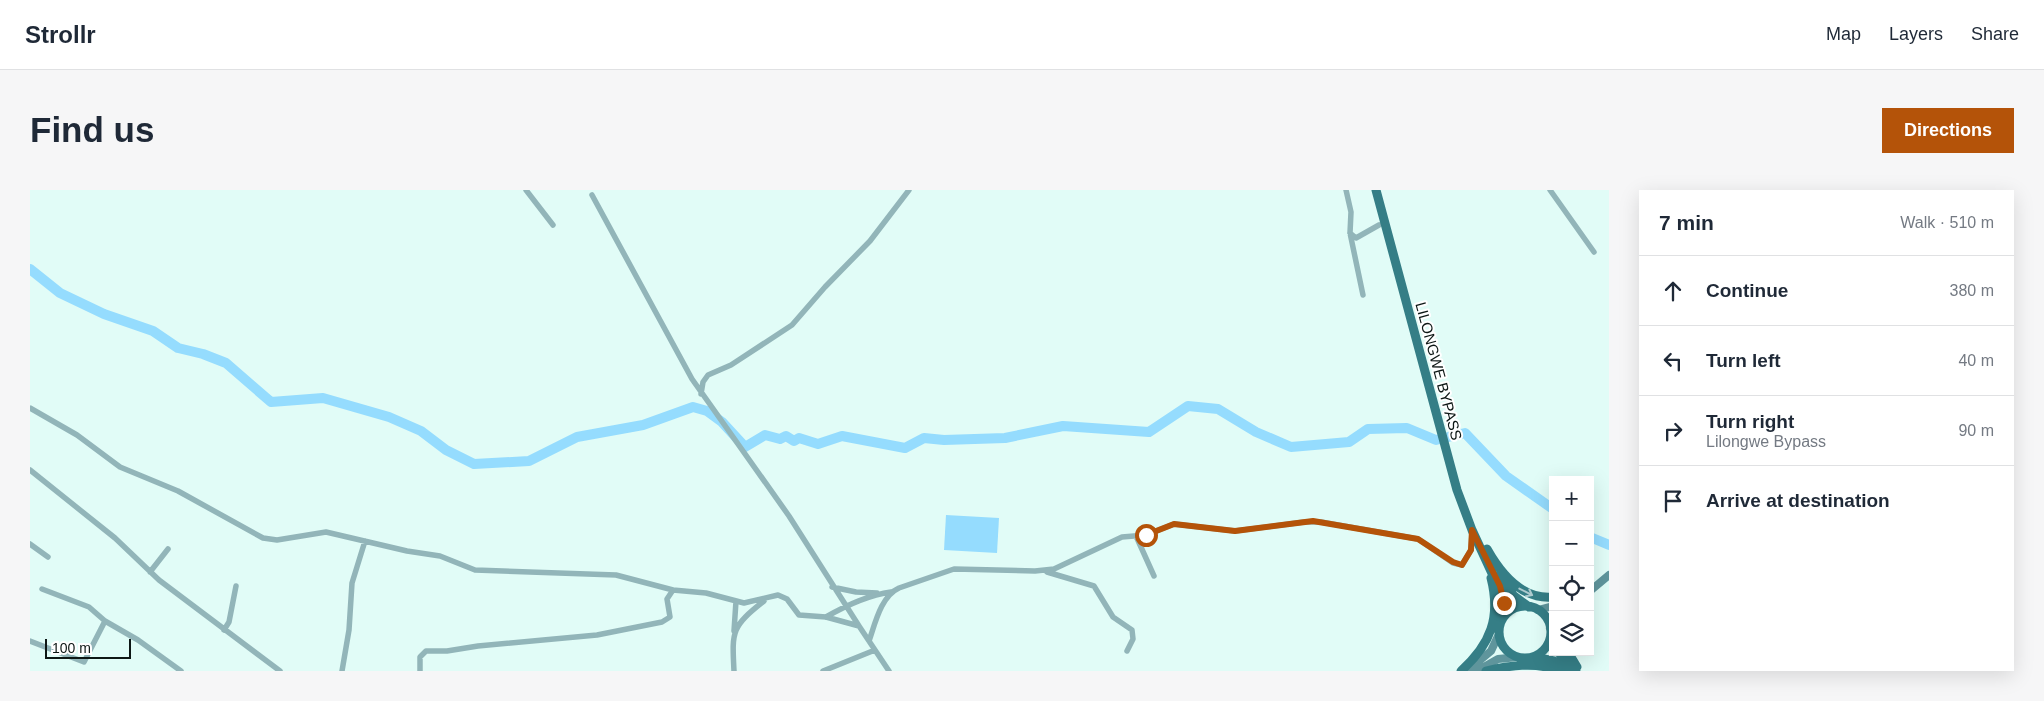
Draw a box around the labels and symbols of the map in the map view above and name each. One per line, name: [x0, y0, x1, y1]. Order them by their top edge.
street label: LILONGWE BYPASS: [1412, 300, 1466, 442]
route start: [1135, 524, 1158, 547]
one-way arrow: [1518, 587, 1533, 597]
route end: [1493, 592, 1516, 615]
scale bar: [45, 636, 131, 659]

